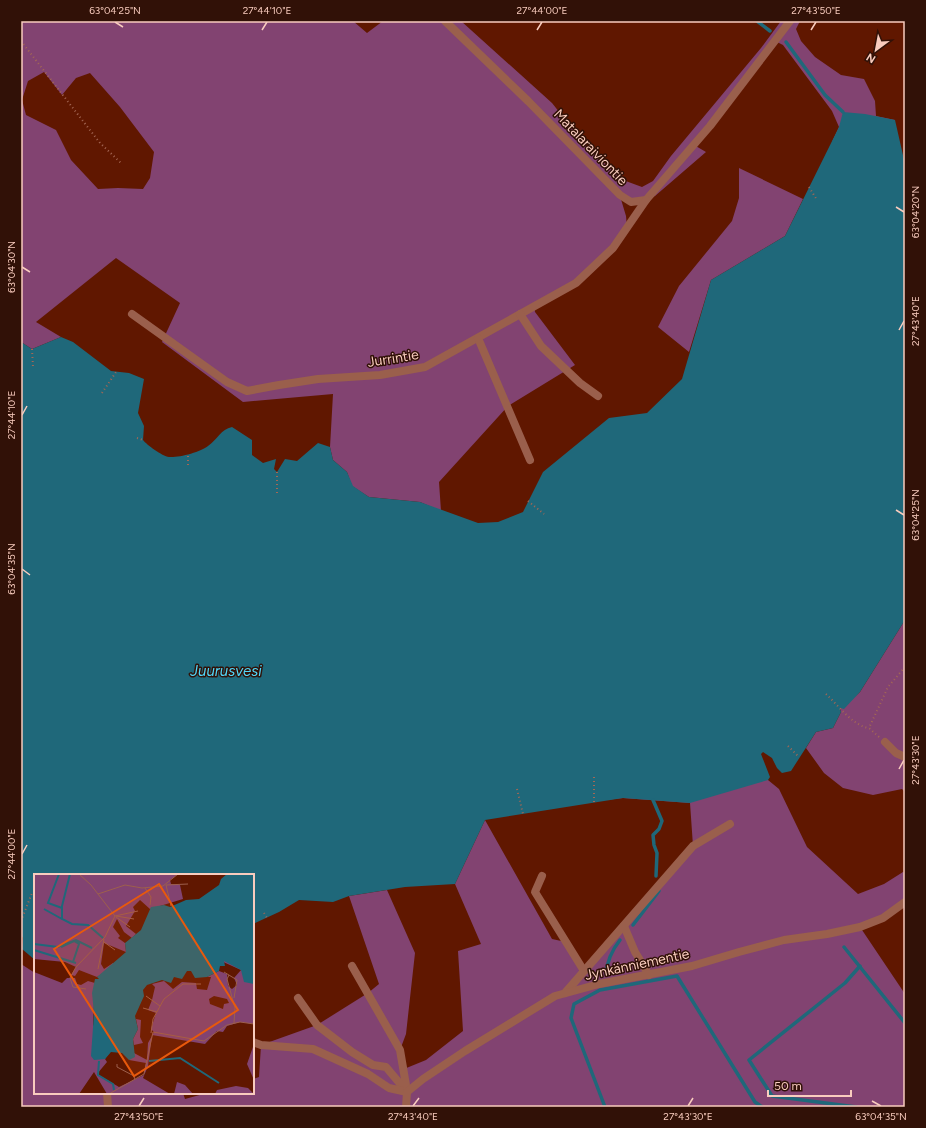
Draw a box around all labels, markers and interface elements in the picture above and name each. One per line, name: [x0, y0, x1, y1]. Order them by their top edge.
text: 63°04'25"N: [89, 4, 141, 17]
text: 27°44'10"E: [243, 4, 291, 17]
text: 27°44'00"E: [516, 4, 568, 17]
text: 27°43'50"E: [791, 4, 841, 17]
north arrow: [856, 30, 896, 70]
text: N: [864, 50, 878, 66]
street label: Matalaraiviontie: [550, 106, 632, 189]
text: 63°04'20"N: [909, 186, 922, 238]
text: 63°04'30"N: [5, 241, 18, 293]
text: 27°43'40"E: [909, 296, 922, 346]
street label: Jurrintie: [366, 346, 420, 371]
text: 27°44'10"E: [5, 391, 18, 439]
text: 63°04'25"N: [909, 489, 922, 541]
text: 63°04'35"N: [5, 543, 18, 595]
water label: Juurusvesi: [189, 662, 262, 680]
text: 27°43'30"E: [909, 735, 922, 785]
text: 27°44'00"E: [5, 828, 18, 880]
inset map: [34, 874, 254, 1094]
street label: Jynkänniementie: [583, 945, 691, 984]
scale bar: [768, 1072, 851, 1098]
text: 50 m: [774, 1079, 802, 1093]
text: 27°43'50"E: [114, 1110, 164, 1123]
text: 27°43'40"E: [388, 1110, 438, 1123]
text: 27°43'30"E: [663, 1110, 713, 1123]
text: 63°04'35"N: [855, 1110, 907, 1123]

